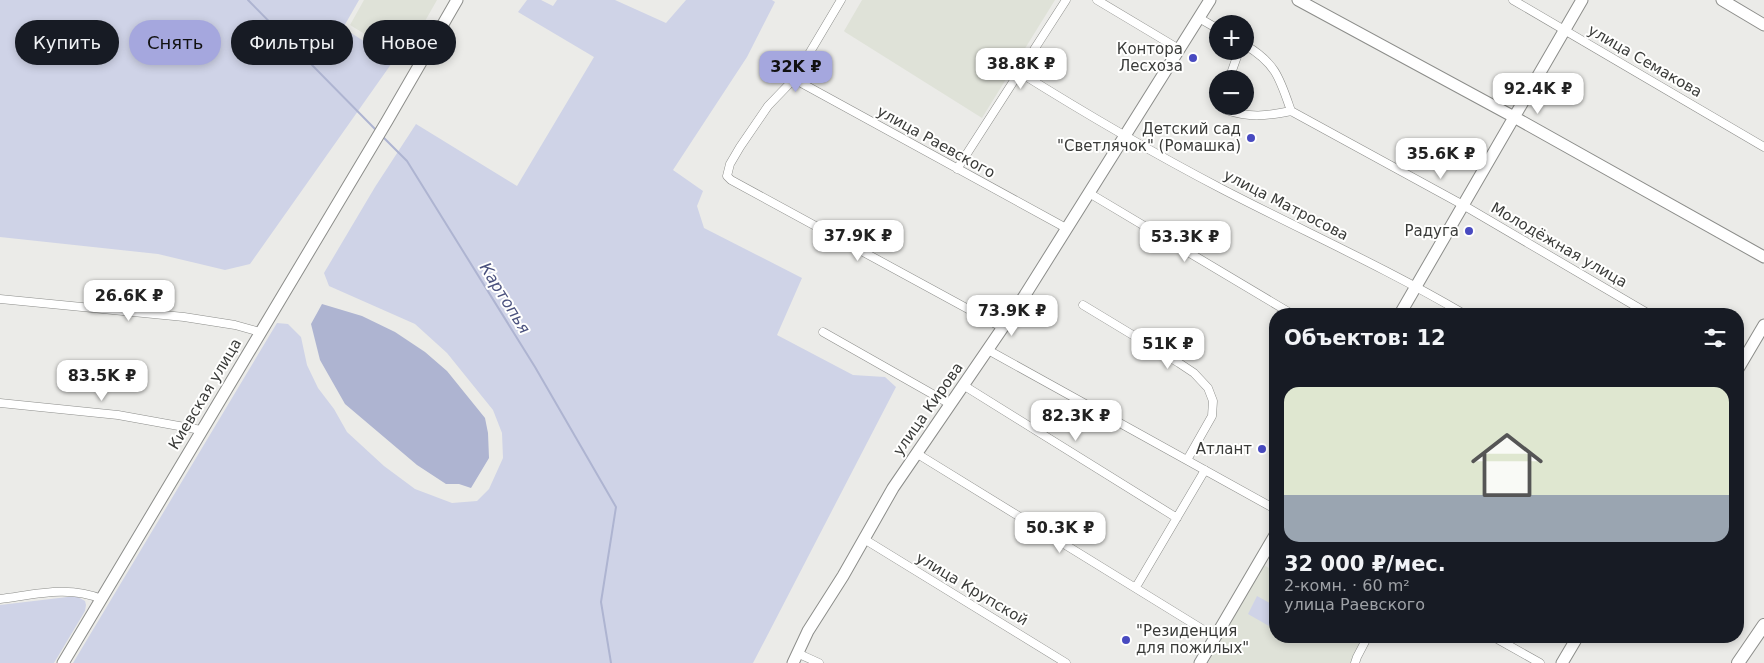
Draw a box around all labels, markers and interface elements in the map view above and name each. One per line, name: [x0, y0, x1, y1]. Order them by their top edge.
map controls: [1209, 15, 1254, 115]
button: +: [1209, 15, 1254, 60]
chip: Купить: [15, 20, 119, 65]
chip: Снять: [129, 20, 221, 65]
chip: Фильтры: [231, 20, 353, 65]
chip: Новое: [363, 20, 456, 65]
street label: улица Семакова: [1585, 21, 1705, 101]
place label: Контора Лесхоза: [1117, 40, 1183, 75]
pin: 38.8K ₽: [975, 48, 1067, 90]
pin: 32K ₽: [761, 51, 831, 93]
marker: Контора Лесхоза: [1187, 52, 1199, 64]
text: 38.8K ₽: [987, 54, 1055, 73]
text: 32K ₽: [770, 57, 822, 76]
button: −: [1209, 70, 1254, 115]
pin: 92.4K ₽: [1492, 72, 1584, 115]
text: 92.4K ₽: [1504, 79, 1572, 98]
street label: улица Раевского: [874, 102, 998, 182]
place label: Детский сад "Светлячок" (Ромашка): [1057, 120, 1241, 155]
marker: Детский сад "Светлячок" (Ромашка): [1245, 132, 1257, 144]
pin: 35.6K ₽: [1395, 138, 1487, 180]
text: 35.6K ₽: [1407, 144, 1475, 163]
street label: улица Матросова: [1221, 166, 1351, 244]
street label: Молодёжная улица: [1488, 199, 1630, 291]
pin: 37.9K ₽: [812, 220, 904, 262]
pin: 53.3K ₽: [1139, 220, 1231, 263]
place label: Радуга: [1404, 222, 1459, 240]
marker: Радуга: [1463, 225, 1475, 237]
text: 37.9K ₽: [824, 226, 892, 245]
text: 53.3K ₽: [1151, 227, 1219, 246]
water label: Картопья: [476, 259, 534, 337]
pin: 26.6K ₽: [83, 280, 175, 322]
text: 26.6K ₽: [95, 286, 163, 305]
pin: 73.9K ₽: [966, 294, 1058, 337]
text: 73.9K ₽: [978, 301, 1046, 320]
icon: filters: [1701, 324, 1729, 352]
text: Объектов: 12: [1284, 326, 1446, 350]
pin: 51K ₽: [1133, 328, 1203, 370]
text: 51K ₽: [1142, 334, 1194, 353]
street label: Киевская улица: [165, 335, 245, 453]
street label: улица Кирова: [889, 359, 967, 459]
pin: 83.5K ₽: [56, 360, 148, 402]
text: 83.5K ₽: [68, 366, 136, 385]
pin: 82.3K ₽: [1030, 400, 1122, 442]
text: 82.3K ₽: [1042, 406, 1110, 425]
icon: home: [1462, 420, 1552, 510]
place label: Атлант: [1196, 440, 1252, 458]
marker: Атлант: [1256, 443, 1268, 455]
pin: 50.3K ₽: [1014, 512, 1106, 554]
text: 50.3K ₽: [1026, 518, 1094, 537]
street label: улица Крупской: [913, 548, 1031, 630]
text: 32 000 ₽/мес.: [1284, 552, 1446, 576]
text: 2-комн. · 60 m²: [1284, 576, 1410, 595]
text: улица Раевского: [1284, 595, 1425, 614]
place label: "Резиденция для пожилых": [1136, 622, 1249, 657]
marker: "Резиденция для пожилых": [1120, 634, 1132, 646]

